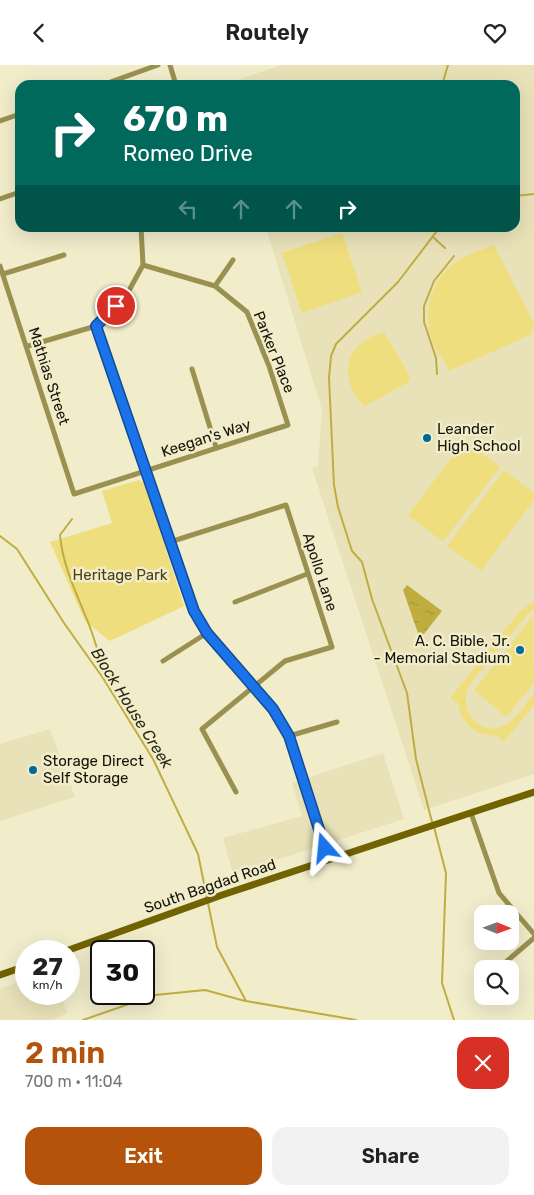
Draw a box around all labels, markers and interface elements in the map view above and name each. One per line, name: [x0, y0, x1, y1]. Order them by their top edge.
icon: back: [25, 19, 53, 47]
text: Routely: [225, 19, 309, 46]
icon: heart: [481, 19, 509, 47]
text: 670 m: [123, 98, 228, 140]
icon: right: [40, 100, 105, 165]
text: Romeo Drive: [123, 140, 253, 167]
icon: left: [174, 195, 202, 223]
icon: ahead: [227, 195, 255, 223]
icon: ahead: [280, 195, 308, 223]
icon: right: [333, 195, 361, 223]
pin: [95, 285, 137, 327]
icon: arrive: [102, 292, 130, 320]
street label: Parker Place: [249, 309, 299, 395]
street label: Mathias Street: [25, 325, 73, 427]
street label: Keegan's Way: [159, 415, 253, 461]
place label: Leander High School: [437, 420, 521, 455]
marker: Leander High School: [421, 432, 433, 444]
street label: Apollo Lane: [299, 531, 341, 613]
park label: Heritage Park: [73, 566, 168, 584]
place label: A. C. Bible, Jr. - Memorial Stadium: [373, 632, 510, 667]
water label: Block House Creek: [87, 644, 177, 772]
marker: A. C. Bible, Jr. - Memorial Stadium: [514, 644, 526, 656]
place label: Storage Direct Self Storage: [43, 752, 144, 787]
marker: Storage Direct Self Storage: [27, 764, 39, 776]
position arrow: [298, 821, 350, 873]
street label: South Bagdad Road: [142, 855, 278, 917]
north arrow: [474, 905, 519, 950]
map controls: [474, 905, 519, 1005]
speed limit sign: 30: [90, 940, 155, 1005]
text: 27: [32, 952, 63, 981]
button: search: [474, 960, 519, 1005]
text: km/h: [33, 978, 62, 992]
text: 2 min: [25, 1035, 105, 1071]
button: close: [457, 1037, 509, 1089]
text: 700 m · 11:04: [25, 1072, 123, 1091]
button: Exit: [25, 1127, 262, 1185]
button: Share: [272, 1127, 509, 1185]

